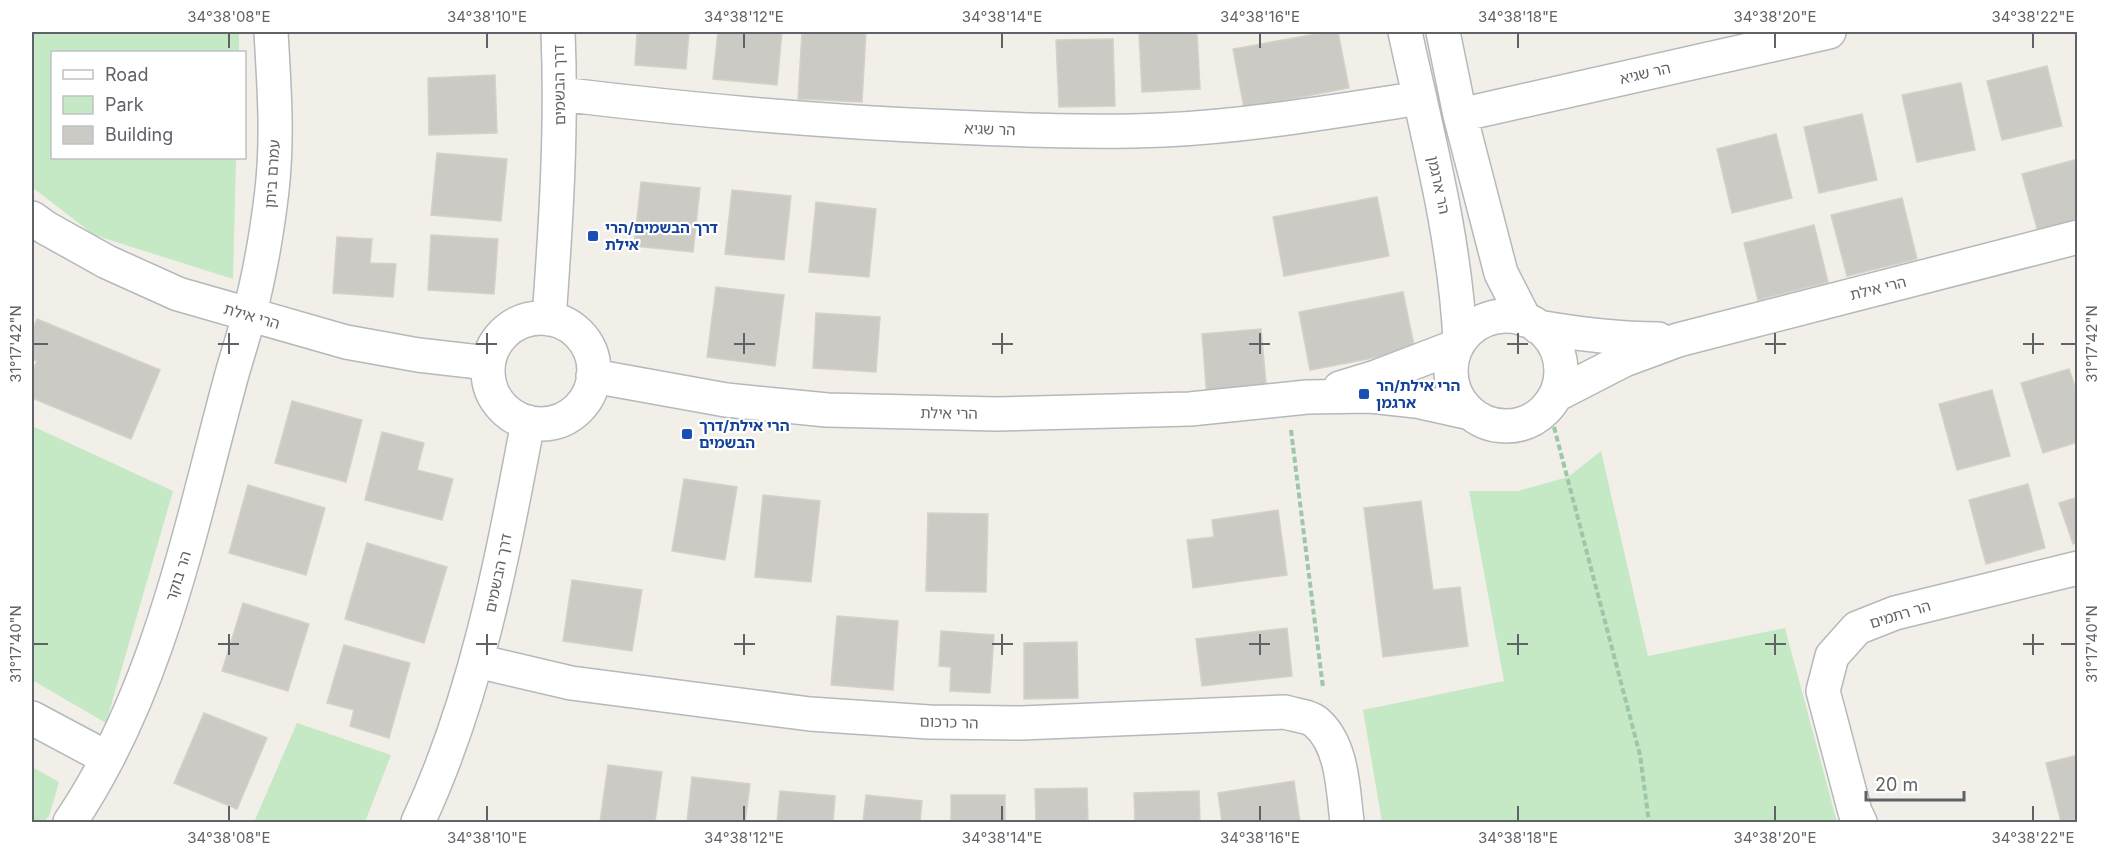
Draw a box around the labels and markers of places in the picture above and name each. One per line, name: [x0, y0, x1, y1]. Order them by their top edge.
place label: דרך הבשמים/הרי אילת: [605, 218, 718, 254]
marker: דרך הבשמים/הרי אילת: [586, 229, 600, 243]
place label: הרי אילת/הר ארגמן: [1376, 376, 1460, 412]
marker: הרי אילת/הר ארגמן: [1357, 387, 1371, 401]
place label: הרי אילת/דרך הבשמים: [699, 416, 790, 452]
marker: הרי אילת/דרך הבשמים: [680, 427, 694, 441]

